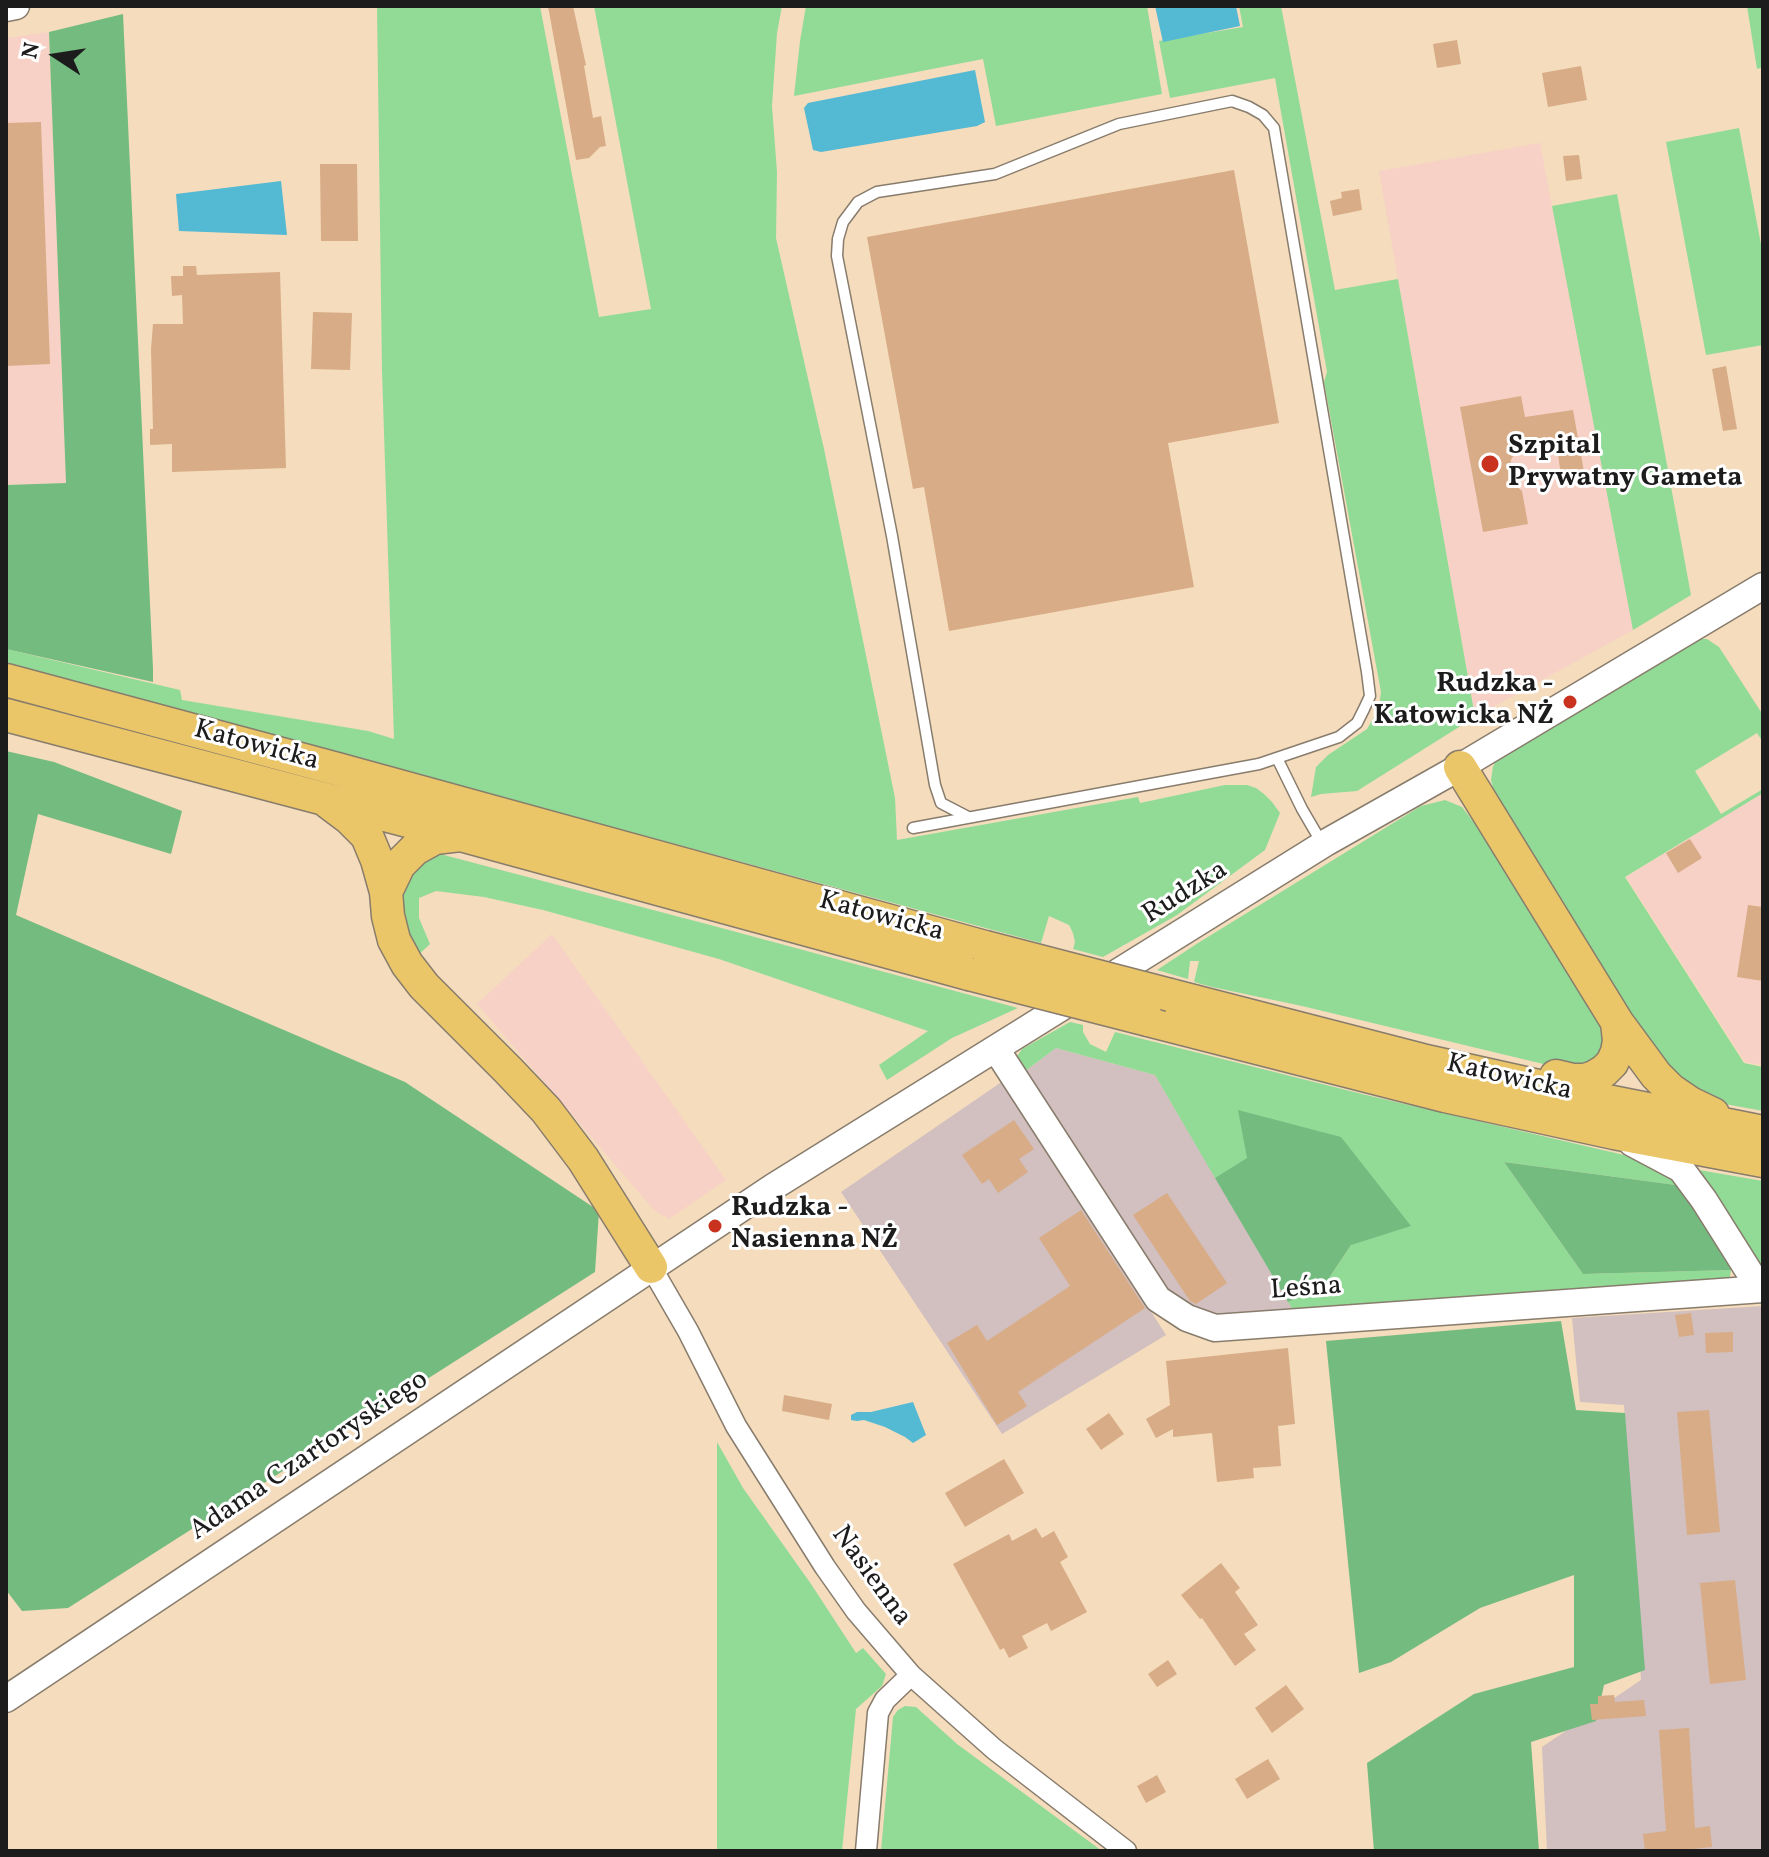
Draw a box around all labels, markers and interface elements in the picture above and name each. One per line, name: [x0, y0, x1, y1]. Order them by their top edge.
north arrow: [16, 16, 96, 96]
text: N: [15, 40, 49, 62]
place label: Szpital Prywatny Gameta: [1508, 431, 1743, 497]
marker: Szpital Prywatny Gameta: [1479, 453, 1501, 475]
place label: Rudzka - Katowicka NŻ: [1373, 669, 1554, 735]
marker: Rudzka - Katowicka NŻ: [1561, 693, 1579, 711]
street label: Katowicka: [190, 714, 322, 780]
street label: Rudzka: [1137, 855, 1235, 933]
street label: Katowicka: [815, 885, 947, 951]
street label: Katowicka: [1443, 1048, 1575, 1110]
place label: Rudzka - Nasienna NŻ: [731, 1193, 898, 1259]
marker: Rudzka - Nasienna NŻ: [706, 1217, 724, 1235]
street label: Leśna: [1269, 1271, 1343, 1309]
street label: Adama Czartoryskiego: [184, 1365, 436, 1549]
street label: Nasienna: [822, 1520, 918, 1634]

